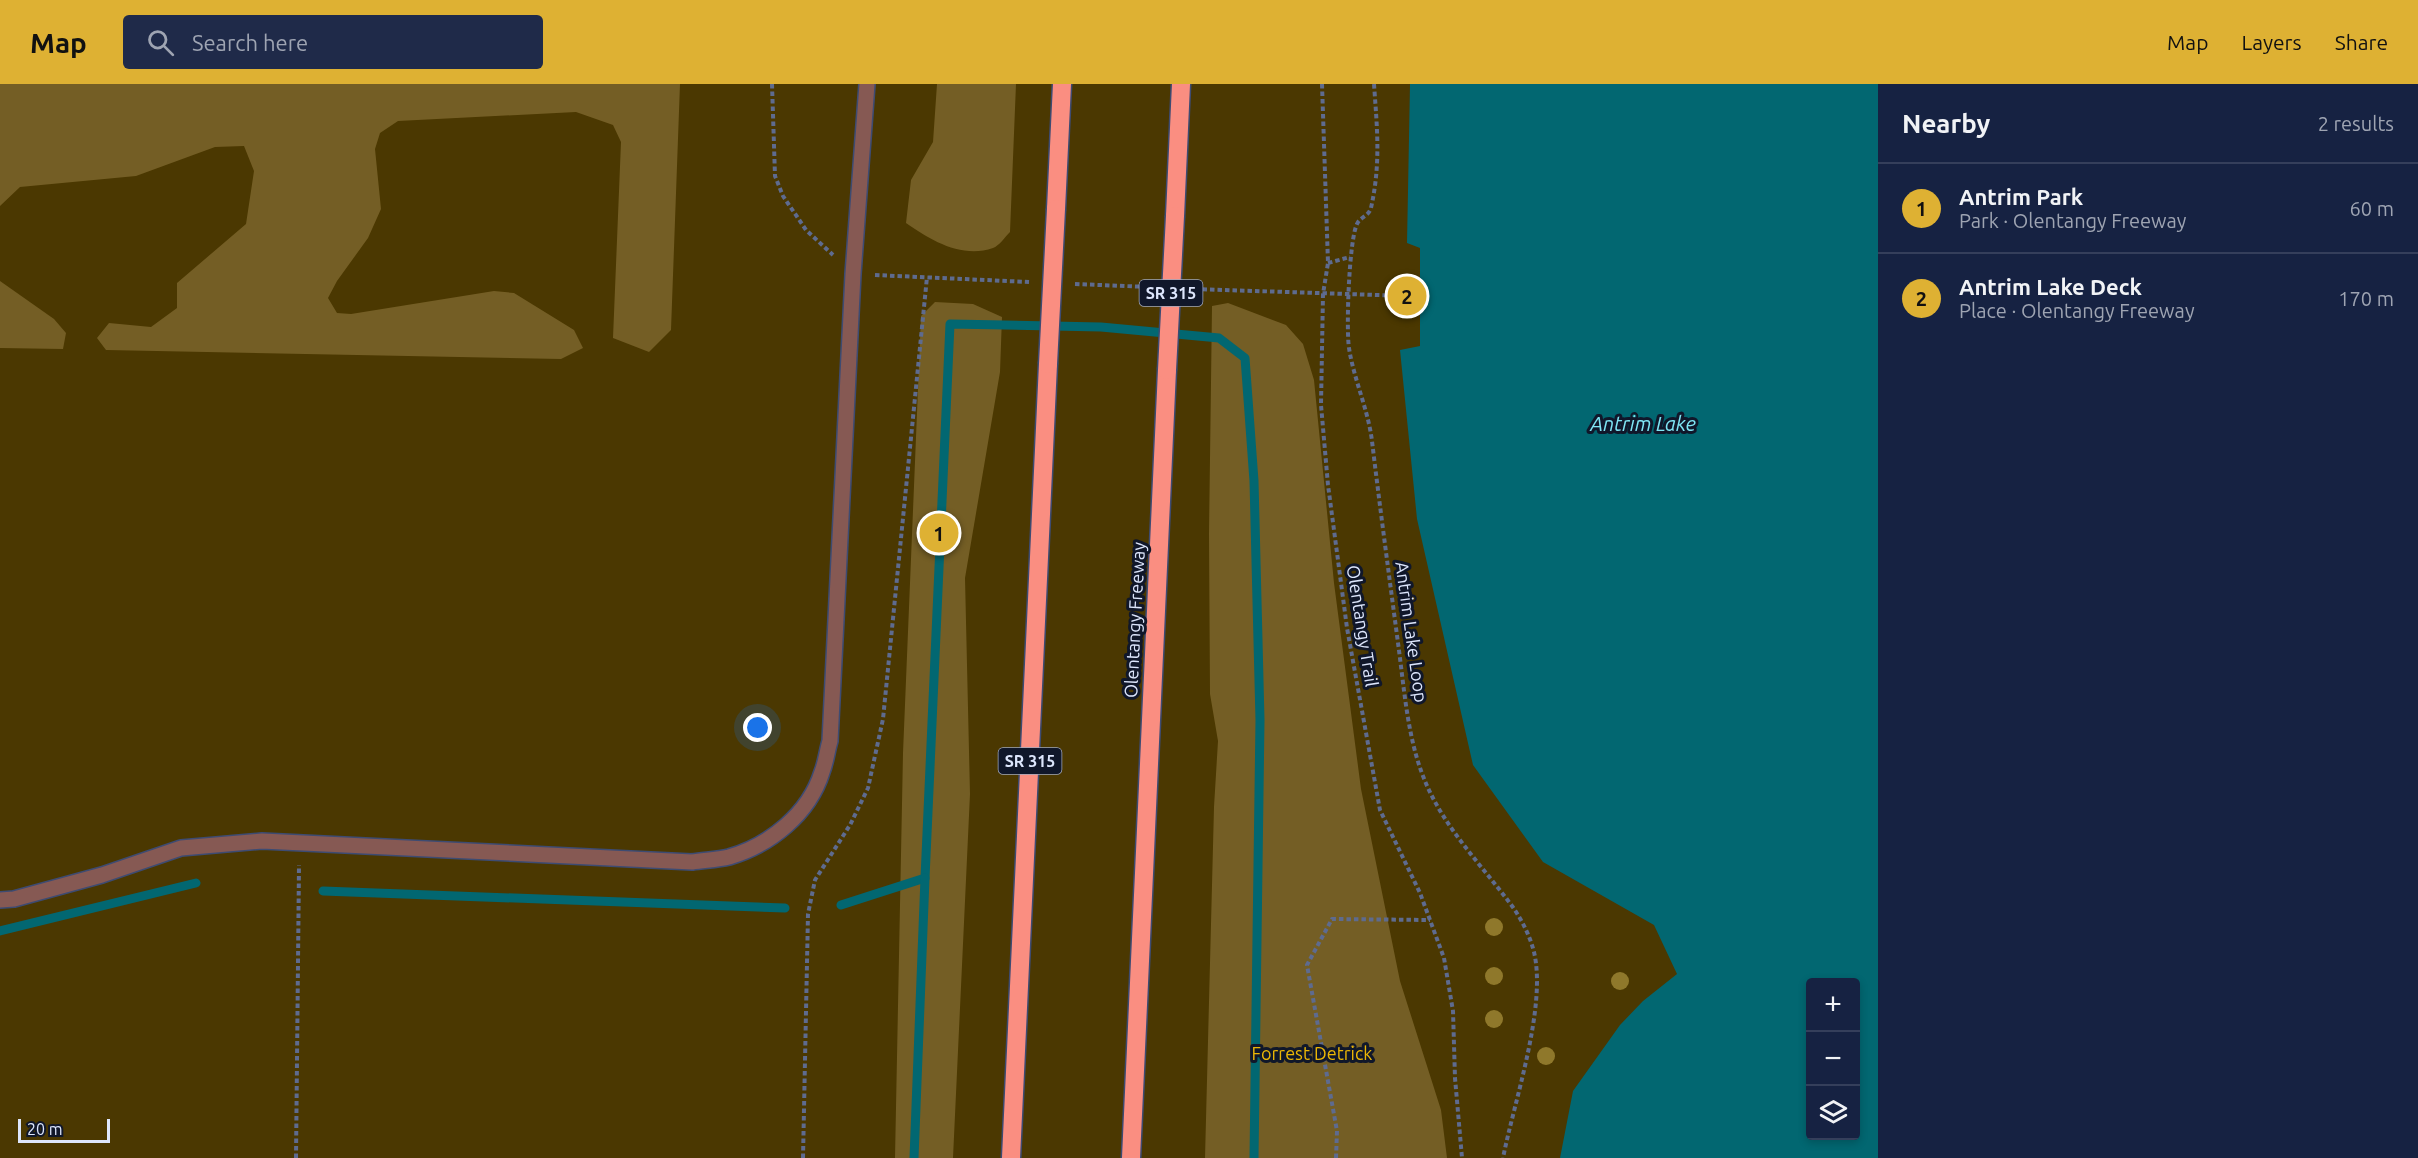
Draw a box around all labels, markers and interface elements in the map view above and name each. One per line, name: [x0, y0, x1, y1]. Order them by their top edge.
search box: [123, 15, 543, 69]
icon: search: [144, 26, 177, 59]
text: Map: [30, 27, 87, 58]
text: Search here: [192, 30, 308, 55]
text: Map: [2167, 30, 2208, 54]
text: Layers: [2241, 30, 2302, 54]
text: Share: [2335, 30, 2388, 54]
text: Nearby: [1902, 109, 1990, 138]
text: 2 results: [2318, 112, 2394, 135]
text: Antrim Park: [1959, 184, 2083, 209]
text: 1: [1916, 197, 1927, 220]
text: 60 m: [2350, 197, 2394, 220]
text: Park · Olentangy Freeway: [1959, 209, 2186, 232]
pin: 2: [1388, 274, 1426, 318]
text: Antrim Lake Deck: [1959, 274, 2142, 299]
road number: SR 315: [1140, 280, 1202, 306]
text: 2: [1916, 287, 1927, 310]
text: 170 m: [2338, 287, 2394, 310]
text: Place · Olentangy Freeway: [1959, 299, 2195, 322]
water label: Antrim Lake: [1589, 412, 1696, 435]
pin: 1: [920, 510, 958, 556]
street label: Olentangy Freeway: [1120, 541, 1148, 699]
street label: Antrim Lake Loop: [1392, 560, 1432, 704]
street label: Olentangy Trail: [1343, 563, 1383, 688]
your location: [743, 713, 772, 742]
road number: SR 315: [998, 748, 1062, 774]
map controls: [1806, 978, 1860, 1140]
button: +: [1806, 978, 1860, 1032]
button: −: [1806, 1032, 1860, 1086]
park label: Forrest Detrick: [1252, 1043, 1372, 1063]
button: layers: [1806, 1086, 1860, 1140]
scale bar: [18, 1116, 110, 1144]
text: 20 m: [27, 1120, 63, 1138]

